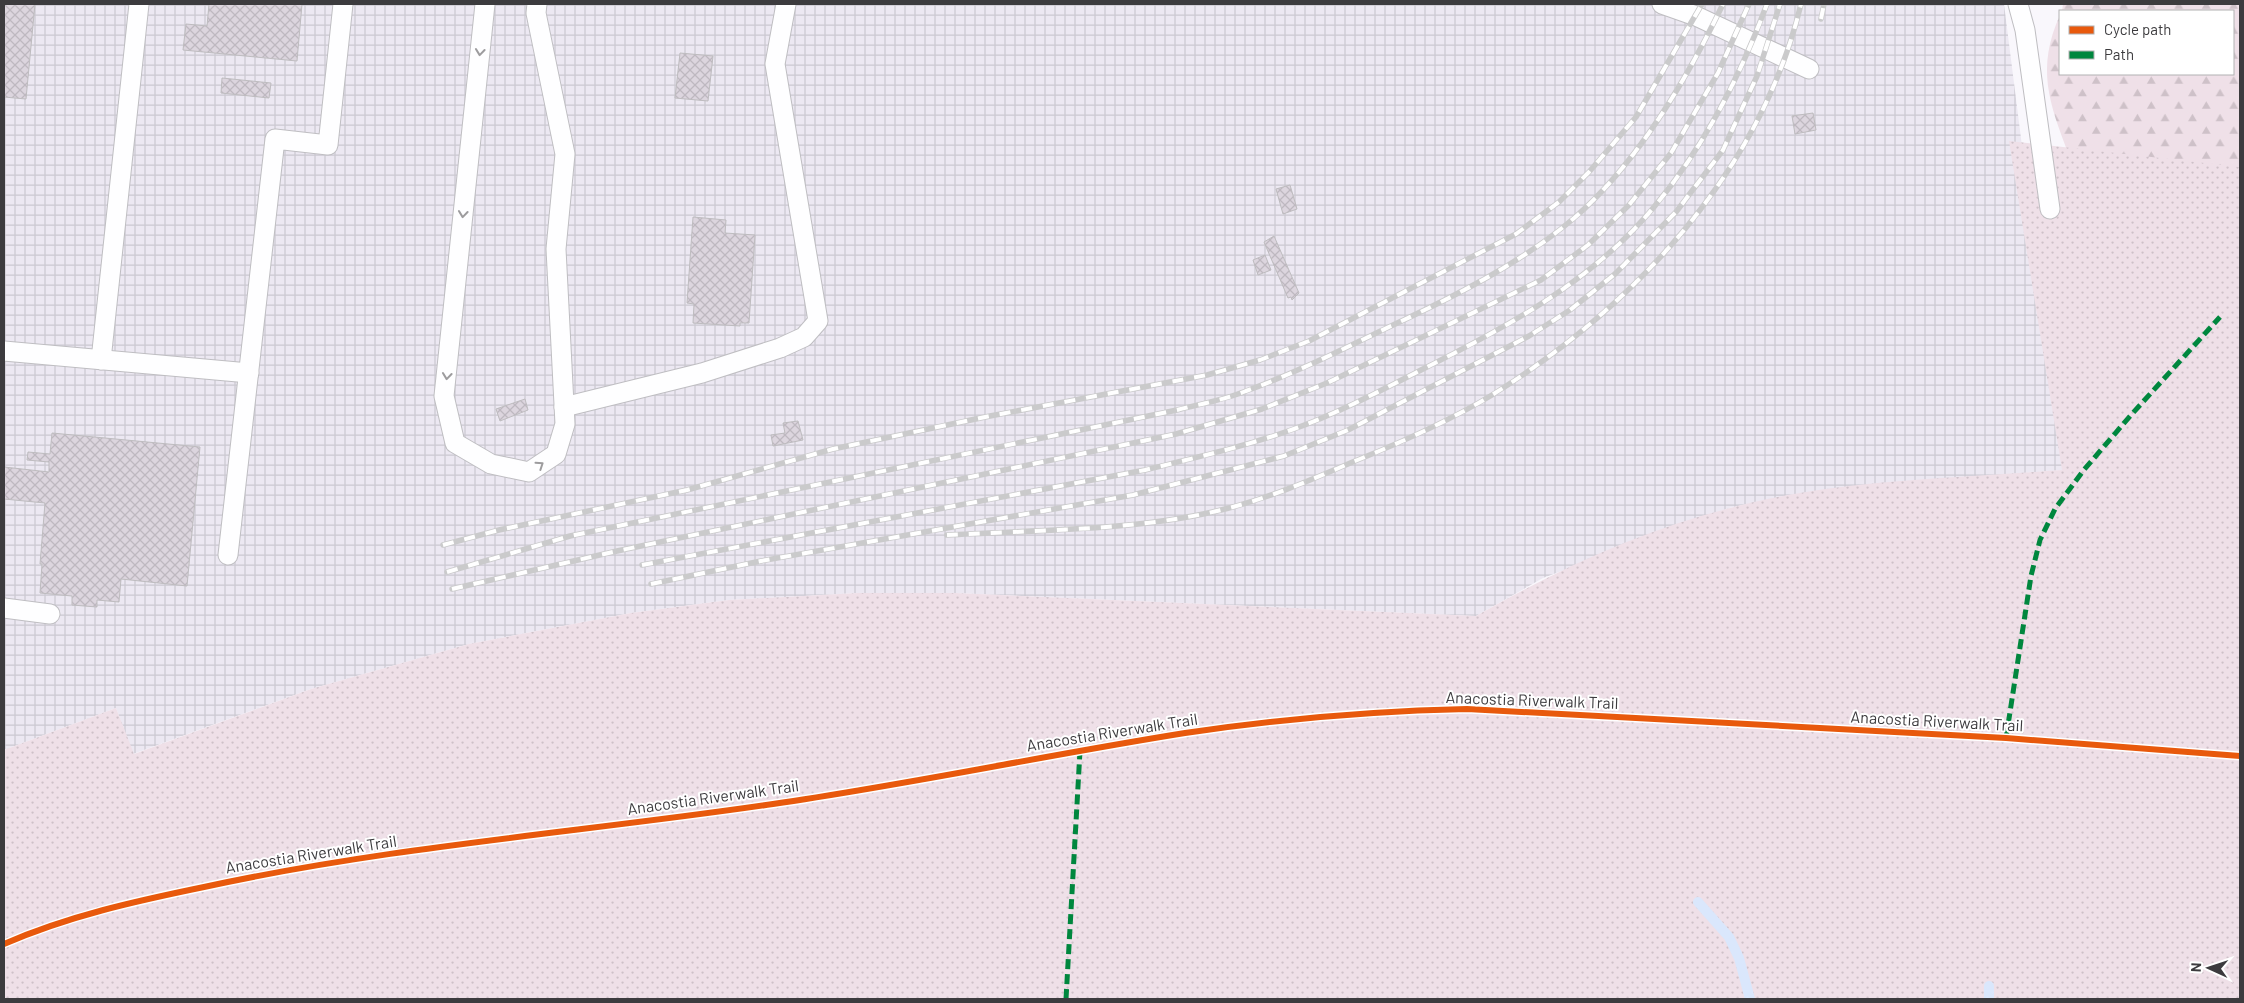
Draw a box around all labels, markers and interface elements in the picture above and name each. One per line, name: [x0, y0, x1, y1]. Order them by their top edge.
legend: [2059, 10, 2234, 75]
text: Cycle path: [2104, 20, 2171, 38]
text: Path: [2104, 45, 2134, 63]
one-way arrow: [475, 49, 486, 57]
one-way arrow: [458, 210, 469, 218]
one-way arrow: [441, 372, 452, 380]
one-way arrow: [534, 462, 544, 471]
street label: Anacostia Riverwalk Trail: [1445, 687, 1619, 712]
street label: Anacostia Riverwalk Trail: [1850, 706, 2024, 735]
street label: Anacostia Riverwalk Trail: [1025, 709, 1199, 754]
street label: Anacostia Riverwalk Trail: [626, 775, 800, 818]
street label: Anacostia Riverwalk Trail: [224, 831, 398, 876]
north arrow: [2184, 943, 2234, 993]
text: N: [2187, 962, 2204, 972]

